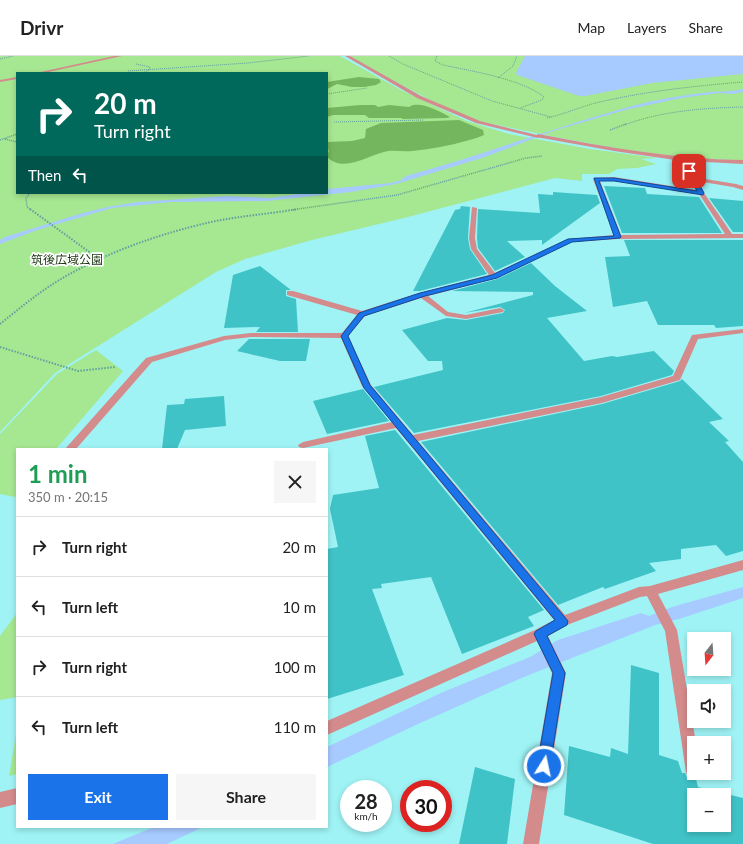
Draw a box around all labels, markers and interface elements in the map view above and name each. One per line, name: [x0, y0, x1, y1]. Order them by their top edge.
text: Drivr: [20, 16, 63, 39]
text: Map: [577, 19, 605, 36]
text: Layers: [627, 19, 667, 36]
text: Share: [689, 19, 723, 36]
text: 20 m: [94, 86, 157, 120]
icon: right: [28, 88, 80, 140]
text: Turn right: [94, 120, 171, 142]
pin: [672, 154, 706, 188]
icon: arrive: [678, 160, 700, 182]
icon: left: [69, 164, 91, 186]
text: Then: [28, 166, 61, 184]
park label: 筑後広域公園: [31, 252, 103, 267]
text: 1 min: [28, 459, 88, 488]
button: close: [274, 461, 316, 503]
text: 350 m · 20:15: [28, 489, 108, 505]
icon: right: [28, 536, 50, 558]
text: Turn right: [62, 538, 127, 556]
text: 20 m: [282, 538, 316, 556]
icon: left: [28, 596, 50, 618]
text: Turn left: [62, 598, 118, 616]
text: 10 m: [282, 598, 316, 616]
north arrow: [687, 632, 731, 676]
map controls: [687, 632, 731, 832]
icon: right: [28, 656, 50, 678]
text: Turn right: [62, 658, 127, 676]
text: 100 m: [274, 658, 316, 676]
button: sound: [687, 684, 731, 728]
icon: left: [28, 716, 50, 738]
text: Turn left: [62, 718, 118, 736]
text: 110 m: [274, 718, 316, 736]
button: +: [687, 736, 731, 780]
position arrow: [523, 745, 565, 787]
button: Exit: [28, 774, 168, 820]
button: Share: [176, 774, 316, 820]
speed limit sign: 30: [400, 780, 452, 832]
button: −: [687, 788, 731, 832]
text: 28: [354, 789, 378, 813]
text: km/h: [354, 810, 378, 822]

